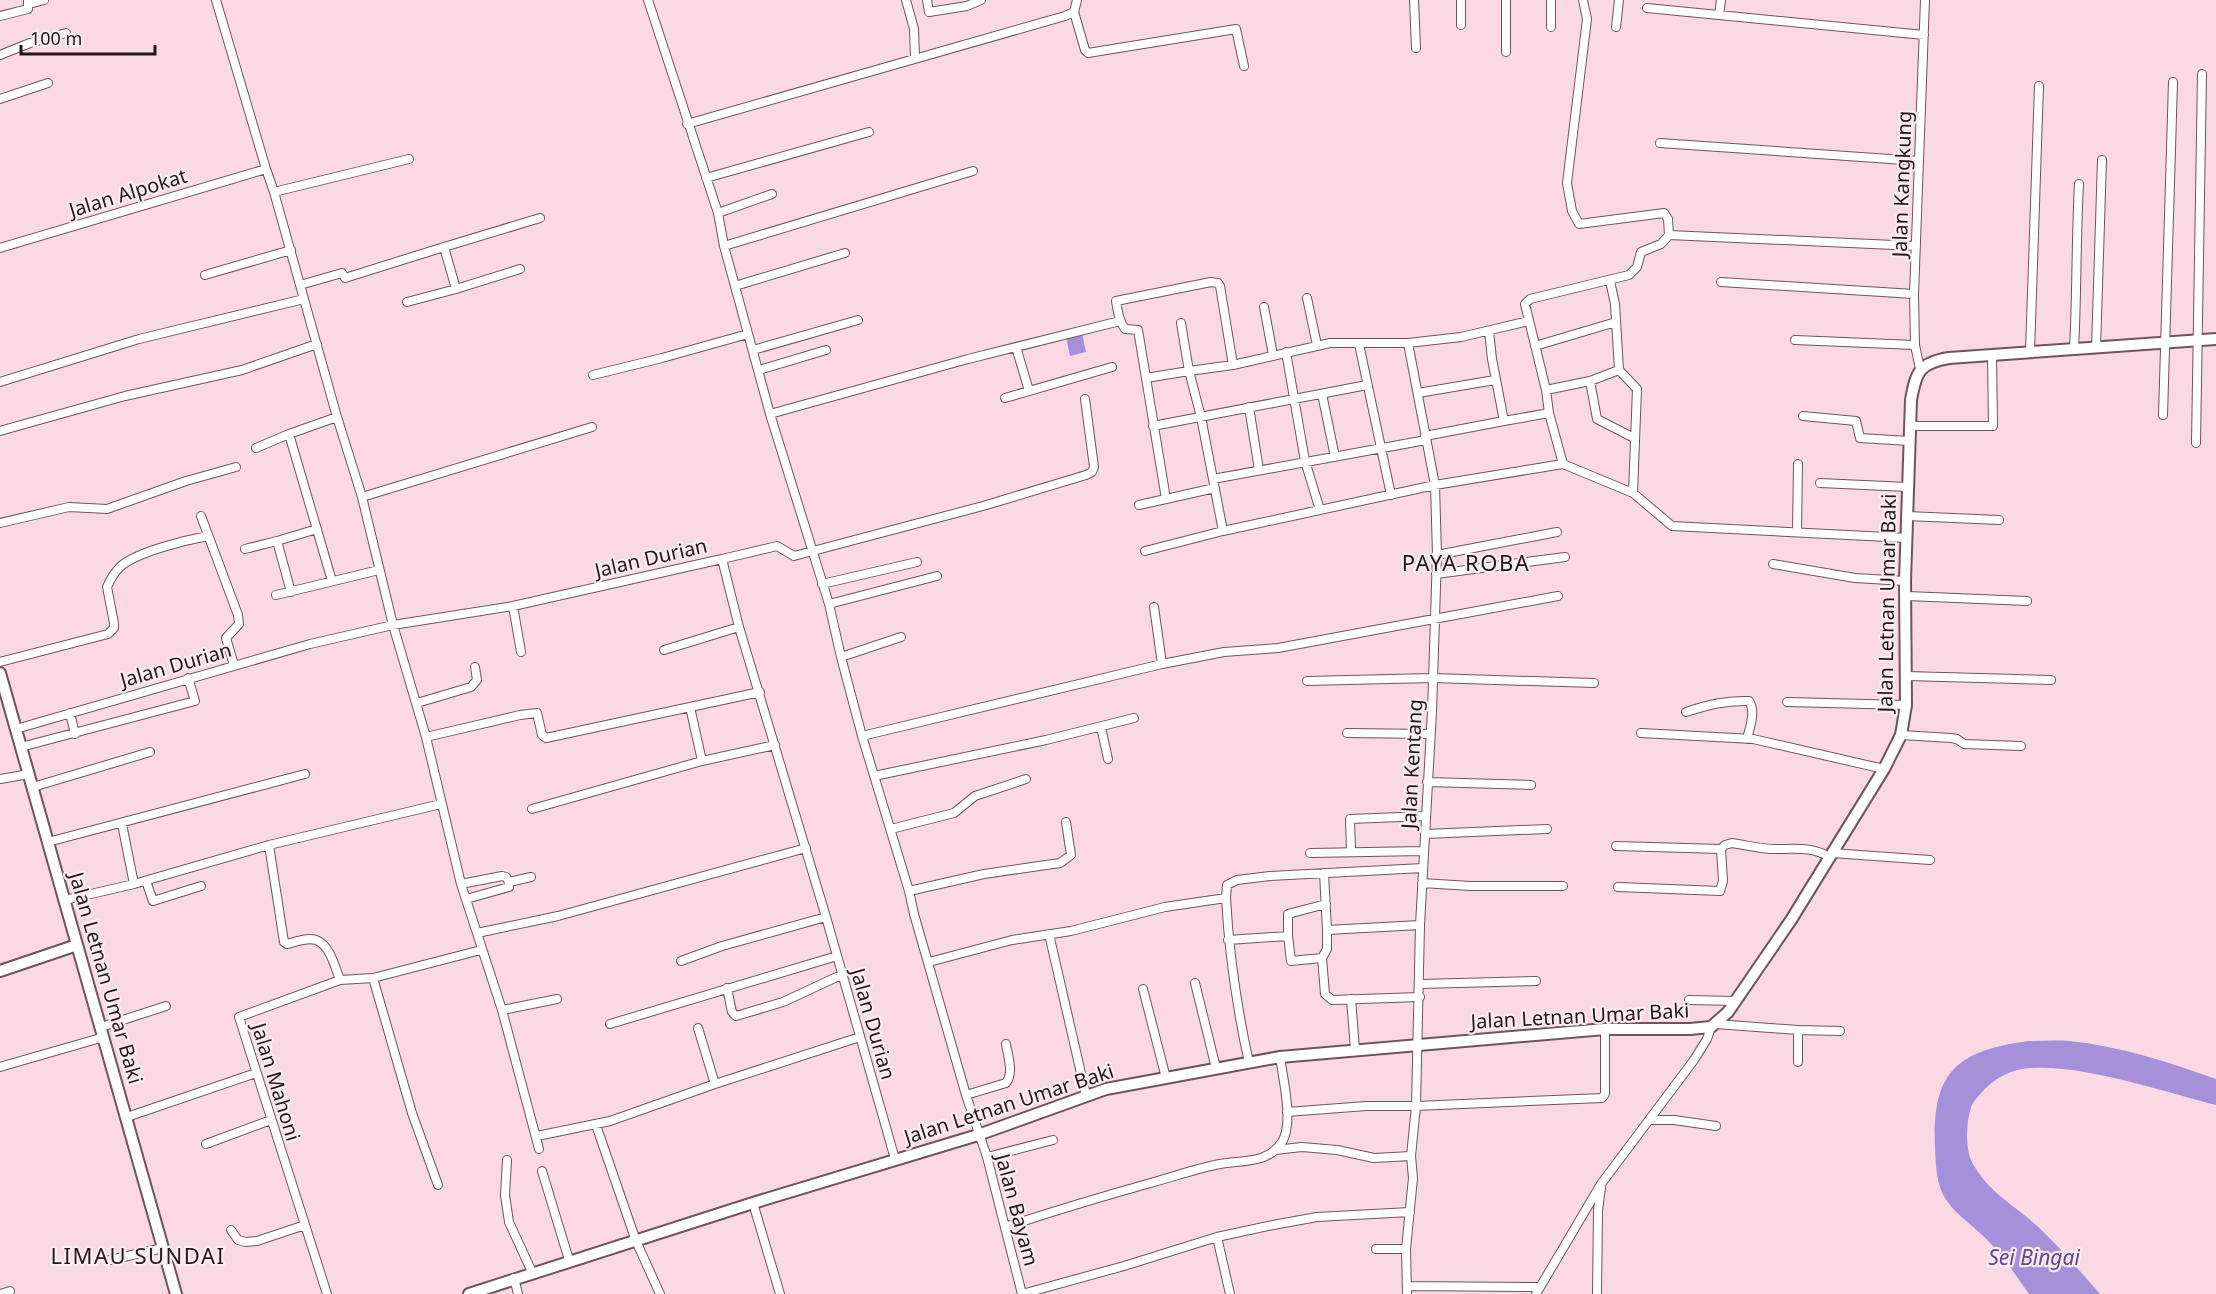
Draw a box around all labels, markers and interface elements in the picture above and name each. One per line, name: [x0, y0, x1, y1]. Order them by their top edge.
scale bar: [21, 18, 154, 56]
text: 100 m: [30, 26, 82, 50]
street label: Jalan Kangkung: [1885, 110, 1918, 260]
street label: Jalan Alpokat: [64, 162, 190, 224]
street label: Jalan Letnan Umar Baki: [1871, 493, 1902, 715]
street label: Jalan Durian: [590, 531, 710, 584]
district label: PAYA ROBA: [1402, 547, 1530, 577]
street label: Jalan Durian: [115, 636, 235, 694]
street label: Jalan Kentang: [1395, 698, 1428, 831]
street label: Jalan Letnan Umar Baki: [63, 867, 150, 1087]
street label: Jalan Durian: [844, 963, 902, 1083]
street label: Jalan Letnan Umar Baki: [1468, 996, 1690, 1035]
street label: Jalan Mahoni: [245, 1018, 307, 1144]
street label: Jalan Letnan Umar Baki: [899, 1057, 1117, 1151]
street label: Jalan Bayam: [989, 1149, 1045, 1269]
district label: LIMAU SUNDAI: [51, 1240, 225, 1270]
water label: Sei Bingai: [1988, 1243, 2080, 1271]

